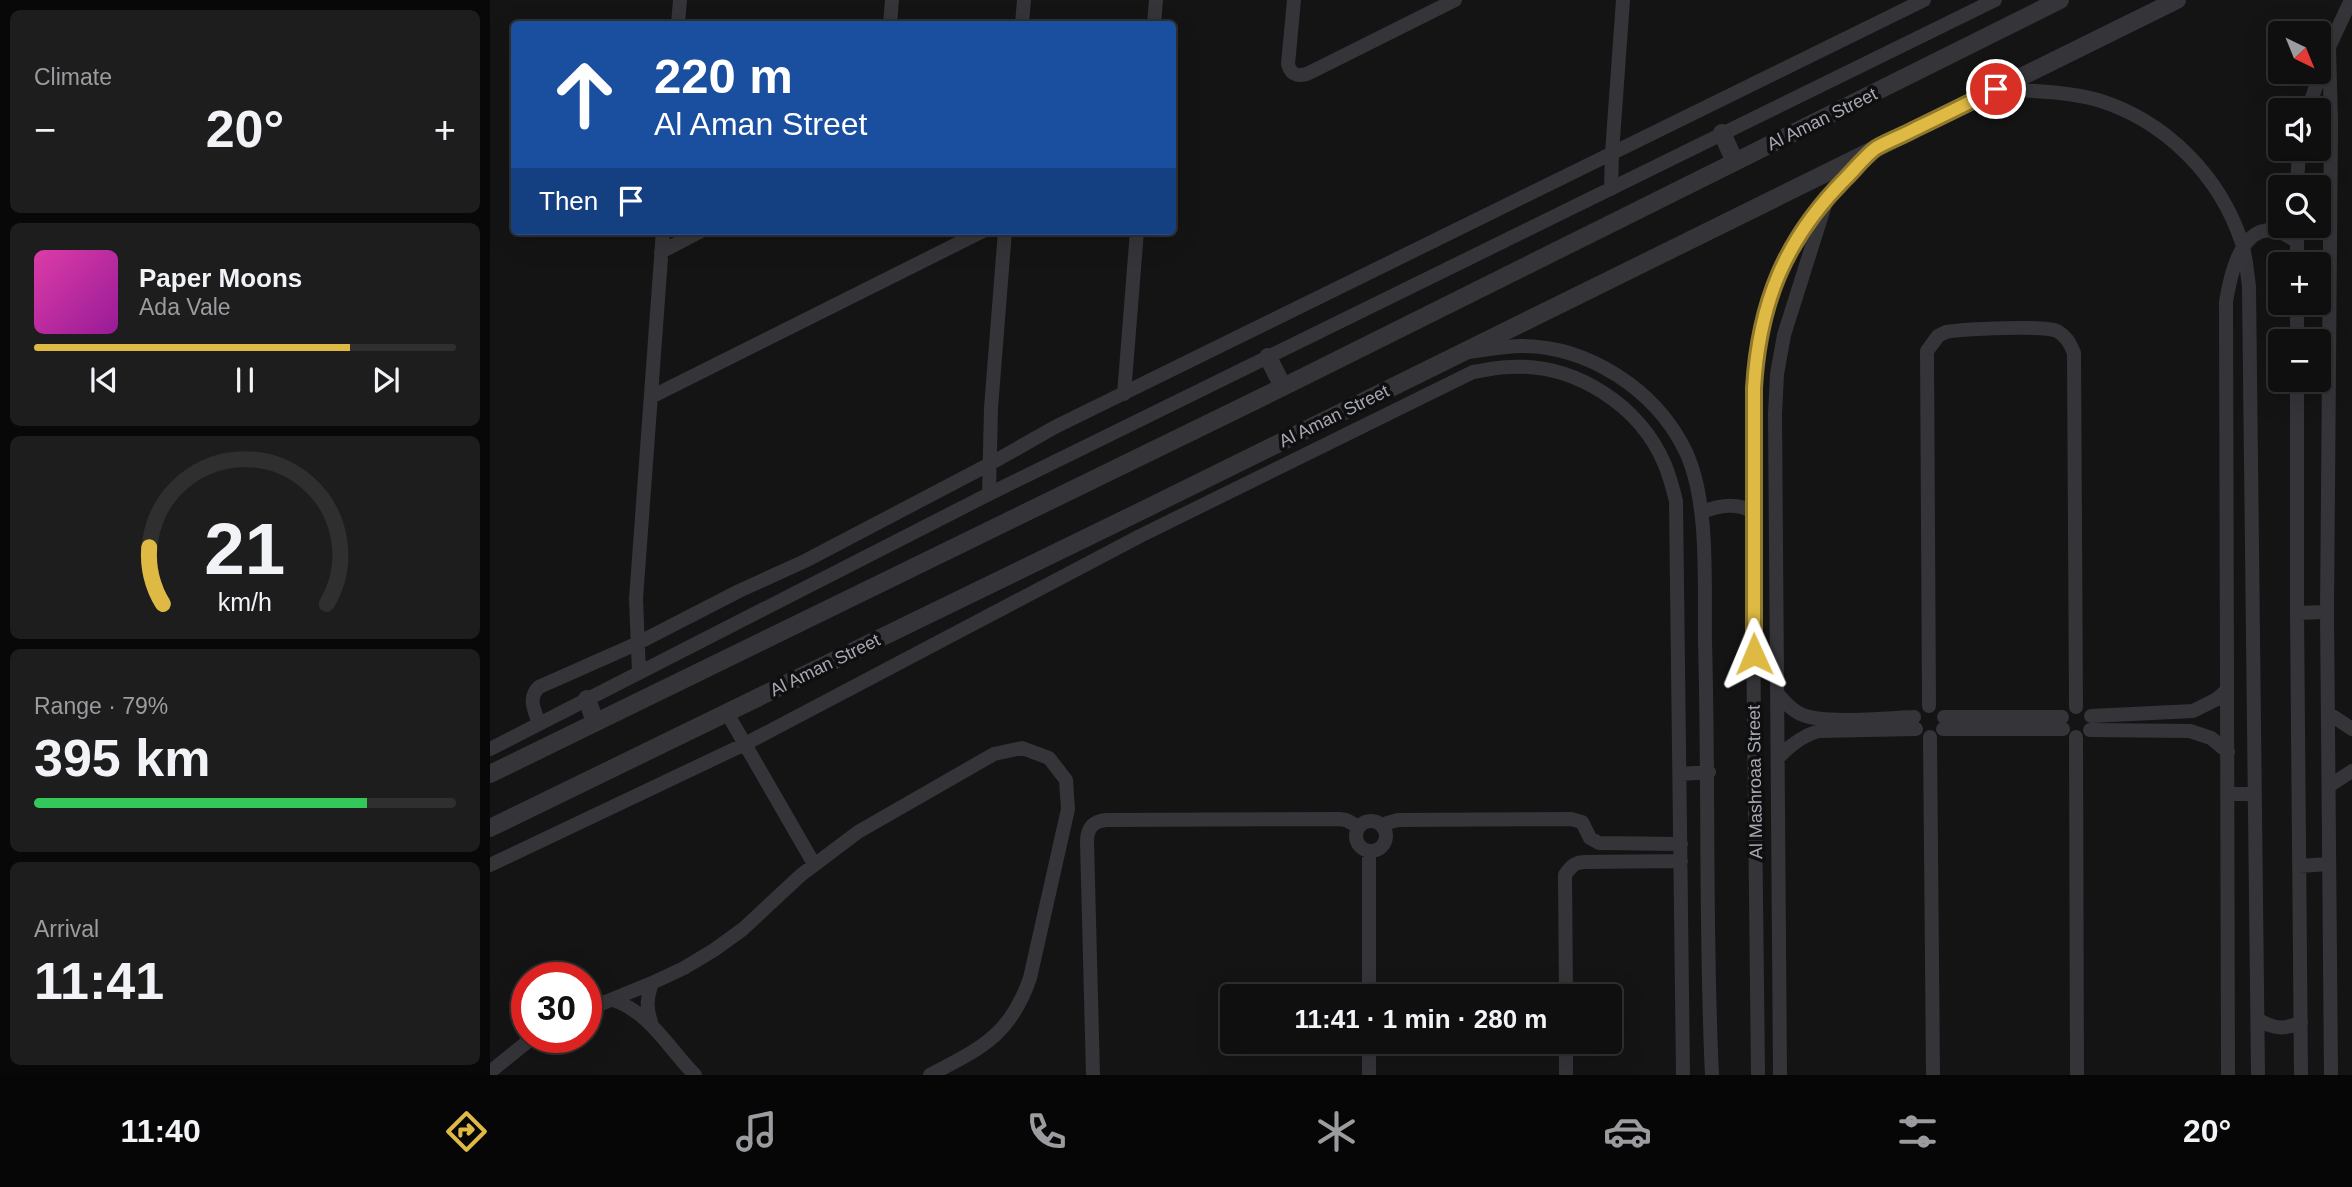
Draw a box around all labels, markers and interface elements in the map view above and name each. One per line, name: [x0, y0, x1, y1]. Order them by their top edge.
north arrow: [2268, 21, 2331, 84]
map controls: [2268, 21, 2331, 392]
icon: ahead: [539, 49, 630, 140]
text: 220 m: [654, 49, 793, 103]
pin: [1966, 59, 2026, 119]
text: Climate: [34, 64, 112, 90]
icon: arrive: [1977, 70, 2015, 108]
street label: Al Aman Street: [1764, 84, 1880, 154]
button: sound: [2268, 98, 2331, 161]
text: 20°: [206, 100, 284, 158]
text: Al Aman Street: [654, 106, 867, 142]
text: −: [34, 109, 56, 151]
text: +: [434, 109, 456, 151]
button: search: [2268, 175, 2331, 238]
icon: arrive: [612, 182, 650, 220]
text: Then: [539, 186, 598, 216]
button: +: [2268, 252, 2331, 315]
text: Paper Moons: [139, 263, 302, 293]
text: Ada Vale: [139, 294, 231, 320]
button: −: [2268, 329, 2331, 392]
icon: previous: [85, 361, 123, 399]
icon: pause: [226, 361, 264, 399]
icon: next: [367, 361, 405, 399]
street label: Al Aman Street: [1276, 381, 1392, 451]
text: 21: [205, 508, 285, 589]
text: km/h: [218, 587, 272, 615]
position arrow: [1717, 617, 1791, 691]
street label: Al Aman Street: [767, 630, 883, 700]
text: Range · 79%: [34, 693, 168, 719]
street label: Al Mashroaa Street: [1744, 705, 1766, 859]
text: 395 km: [34, 729, 210, 787]
text: Arrival: [34, 916, 99, 942]
text: 11:41: [34, 952, 164, 1010]
speed limit sign: 30: [511, 962, 602, 1053]
text: 11:41 · 1 min · 280 m: [1295, 1004, 1547, 1034]
icon: directions: [442, 1107, 491, 1156]
icon: music: [732, 1107, 781, 1156]
icon: phone: [1022, 1107, 1071, 1156]
icon: climate: [1312, 1107, 1361, 1156]
icon: car: [1603, 1107, 1652, 1156]
icon: filters: [1893, 1107, 1942, 1156]
text: 11:40: [121, 1113, 201, 1149]
text: 20°: [2183, 1113, 2231, 1149]

